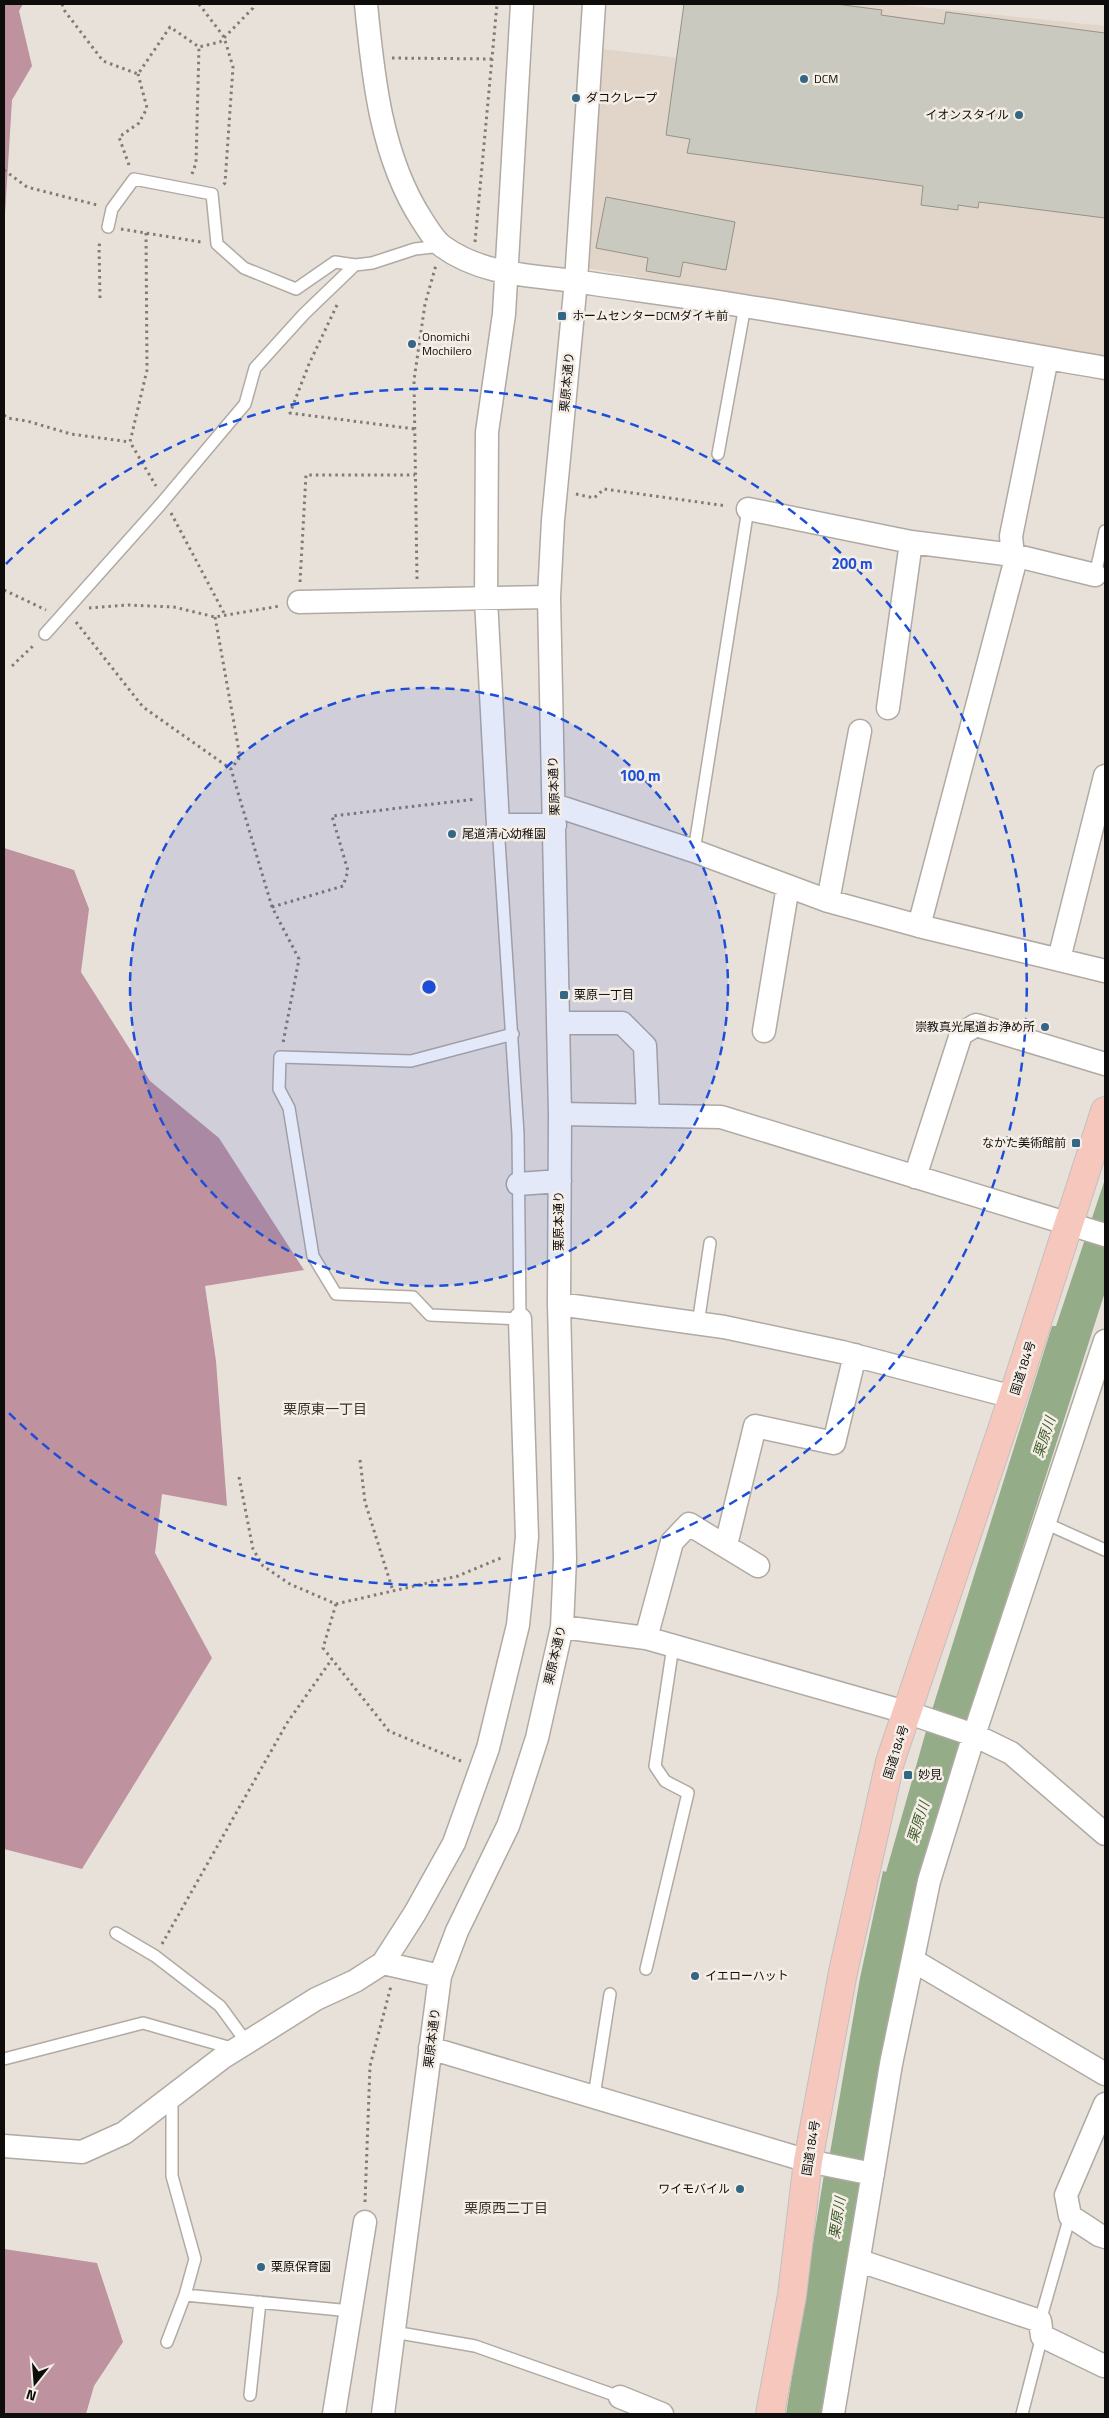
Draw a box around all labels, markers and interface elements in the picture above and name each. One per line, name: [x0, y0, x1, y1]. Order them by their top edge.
place label: DCM: [814, 69, 838, 88]
marker: DCM: [798, 73, 810, 85]
place label: ダコクレープ: [586, 88, 657, 107]
marker: ダコクレープ: [570, 92, 582, 104]
place label: イオンスタイル: [925, 105, 1009, 124]
marker: イオンスタイル: [1013, 109, 1025, 121]
place label: ホームセンターDCMダイキ前: [572, 306, 728, 325]
marker: ホームセンターDCMダイキ前: [556, 310, 568, 322]
place label: Onomichi Mochilero: [422, 327, 472, 360]
marker: Onomichi Mochilero: [406, 338, 418, 350]
street label: 栗原本通り: [554, 351, 579, 413]
text: 200 m: [831, 552, 873, 575]
street label: 栗原本通り: [543, 756, 564, 816]
text: 100 m: [619, 764, 661, 787]
place label: 尾道清心幼稚園: [462, 824, 546, 843]
marker: 尾道清心幼稚園: [446, 828, 458, 840]
centre of rings: [420, 978, 438, 996]
place label: 栗原一丁目: [574, 985, 634, 1004]
marker: 栗原一丁目: [558, 989, 570, 1001]
place label: 崇教真光尾道お浄め所: [915, 1017, 1035, 1036]
marker: 崇教真光尾道お浄め所: [1039, 1021, 1051, 1033]
place label: なかた美術館前: [982, 1133, 1066, 1152]
marker: なかた美術館前: [1070, 1137, 1082, 1149]
street label: 栗原本通り: [549, 1191, 568, 1251]
street label: 国道184号: [1005, 1338, 1040, 1397]
district label: 栗原東一丁目: [283, 1398, 367, 1419]
water label: 栗原川: [1027, 1412, 1061, 1460]
street label: 栗原本通り: [539, 1624, 571, 1686]
street label: 国道184号: [878, 1722, 913, 1781]
place label: 妙見: [918, 1765, 942, 1784]
marker: 妙見: [902, 1769, 914, 1781]
water label: 栗原川: [901, 1797, 935, 1845]
place label: イエローハット: [705, 1966, 789, 1985]
marker: イエローハット: [689, 1970, 701, 1982]
street label: 栗原本通り: [418, 2007, 445, 2069]
street label: 国道184号: [797, 2119, 824, 2177]
place label: ワイモバイル: [658, 2179, 730, 2198]
marker: ワイモバイル: [734, 2183, 746, 2195]
water label: 栗原川: [823, 2194, 850, 2240]
district label: 栗原西二丁目: [464, 2197, 548, 2218]
place label: 栗原保育園: [271, 2257, 331, 2276]
marker: 栗原保育園: [255, 2261, 267, 2273]
north arrow: [10, 2358, 60, 2408]
text: N: [23, 2384, 39, 2407]

